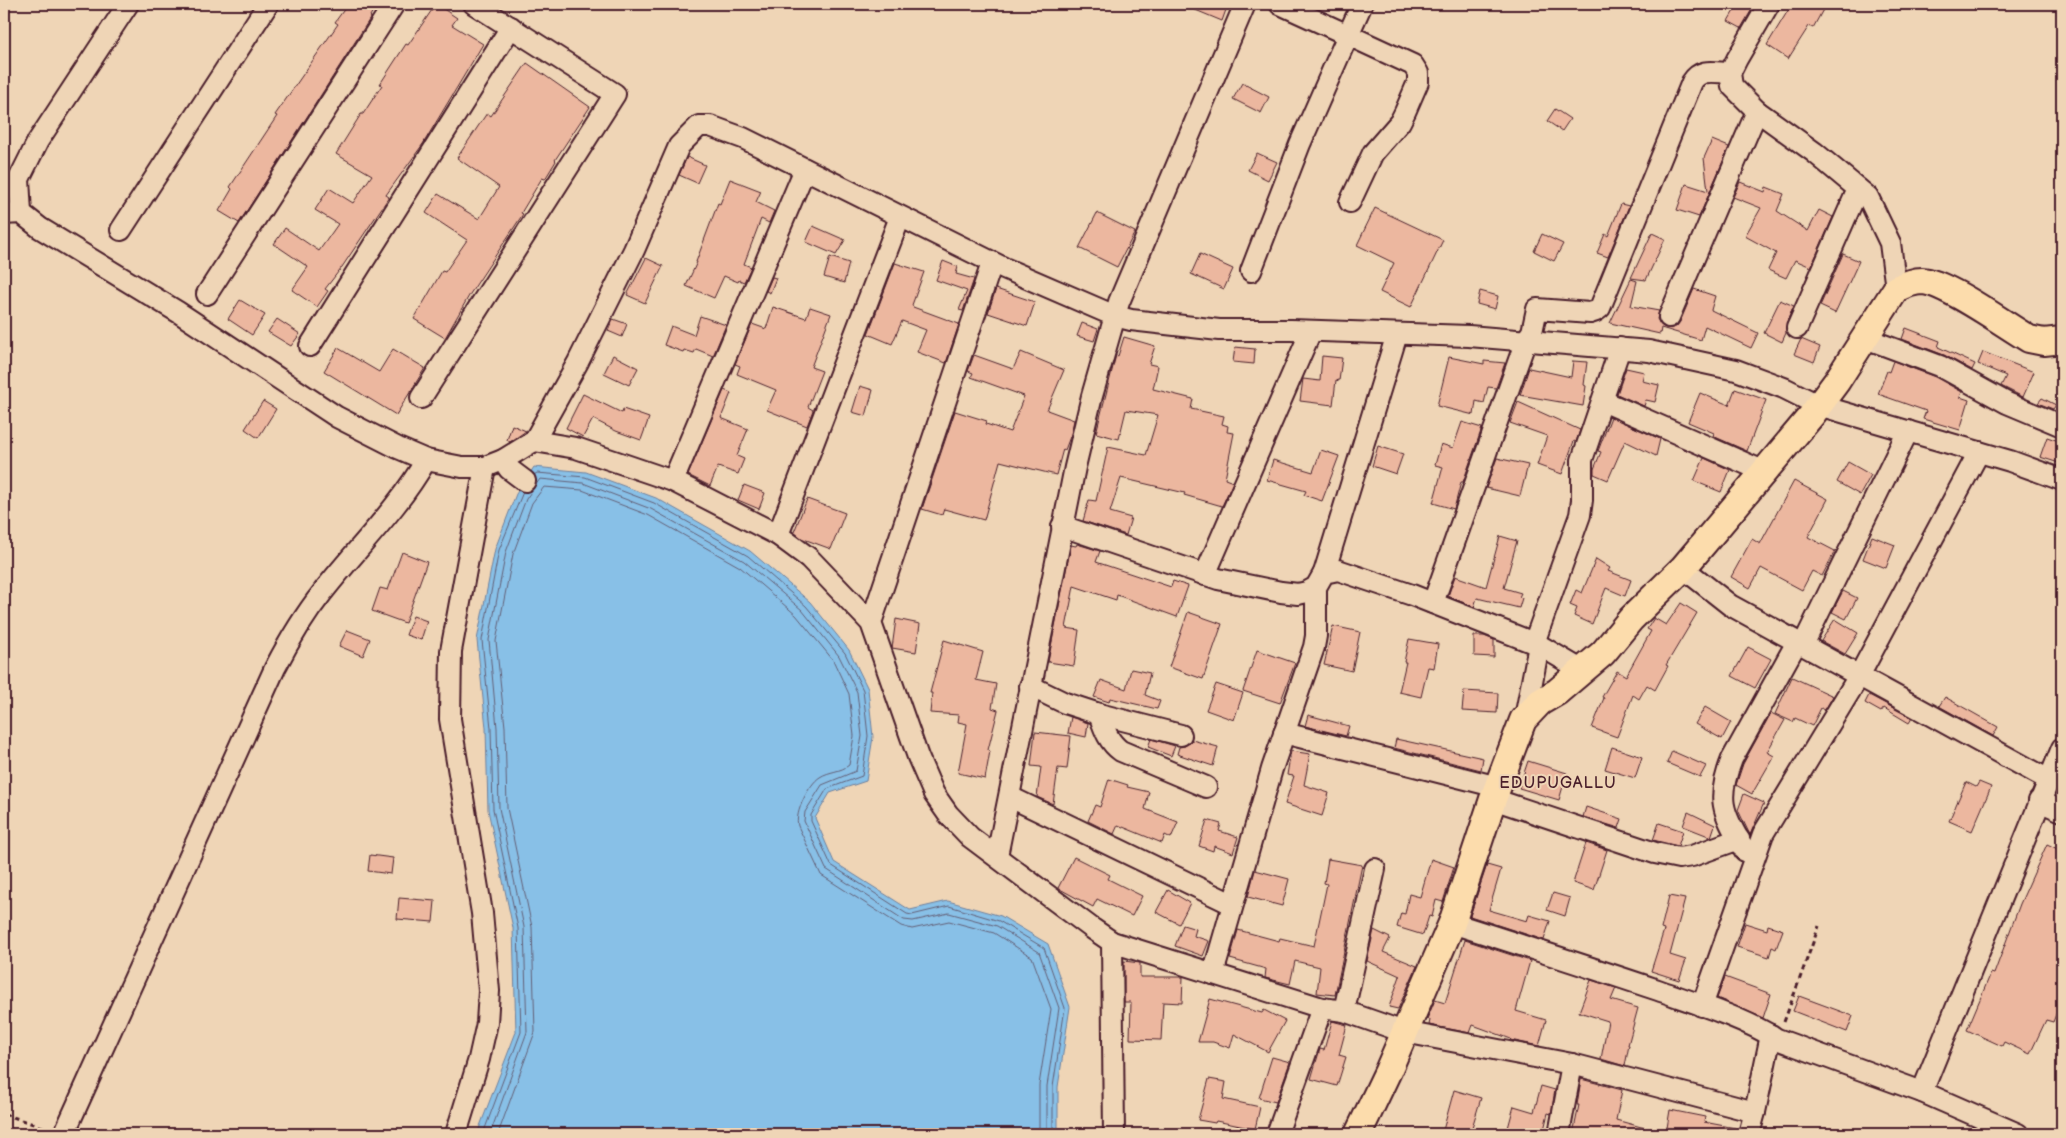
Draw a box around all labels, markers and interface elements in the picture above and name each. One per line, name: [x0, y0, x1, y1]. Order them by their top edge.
district label: EDUPUGALLU: [1499, 774, 1617, 793]

